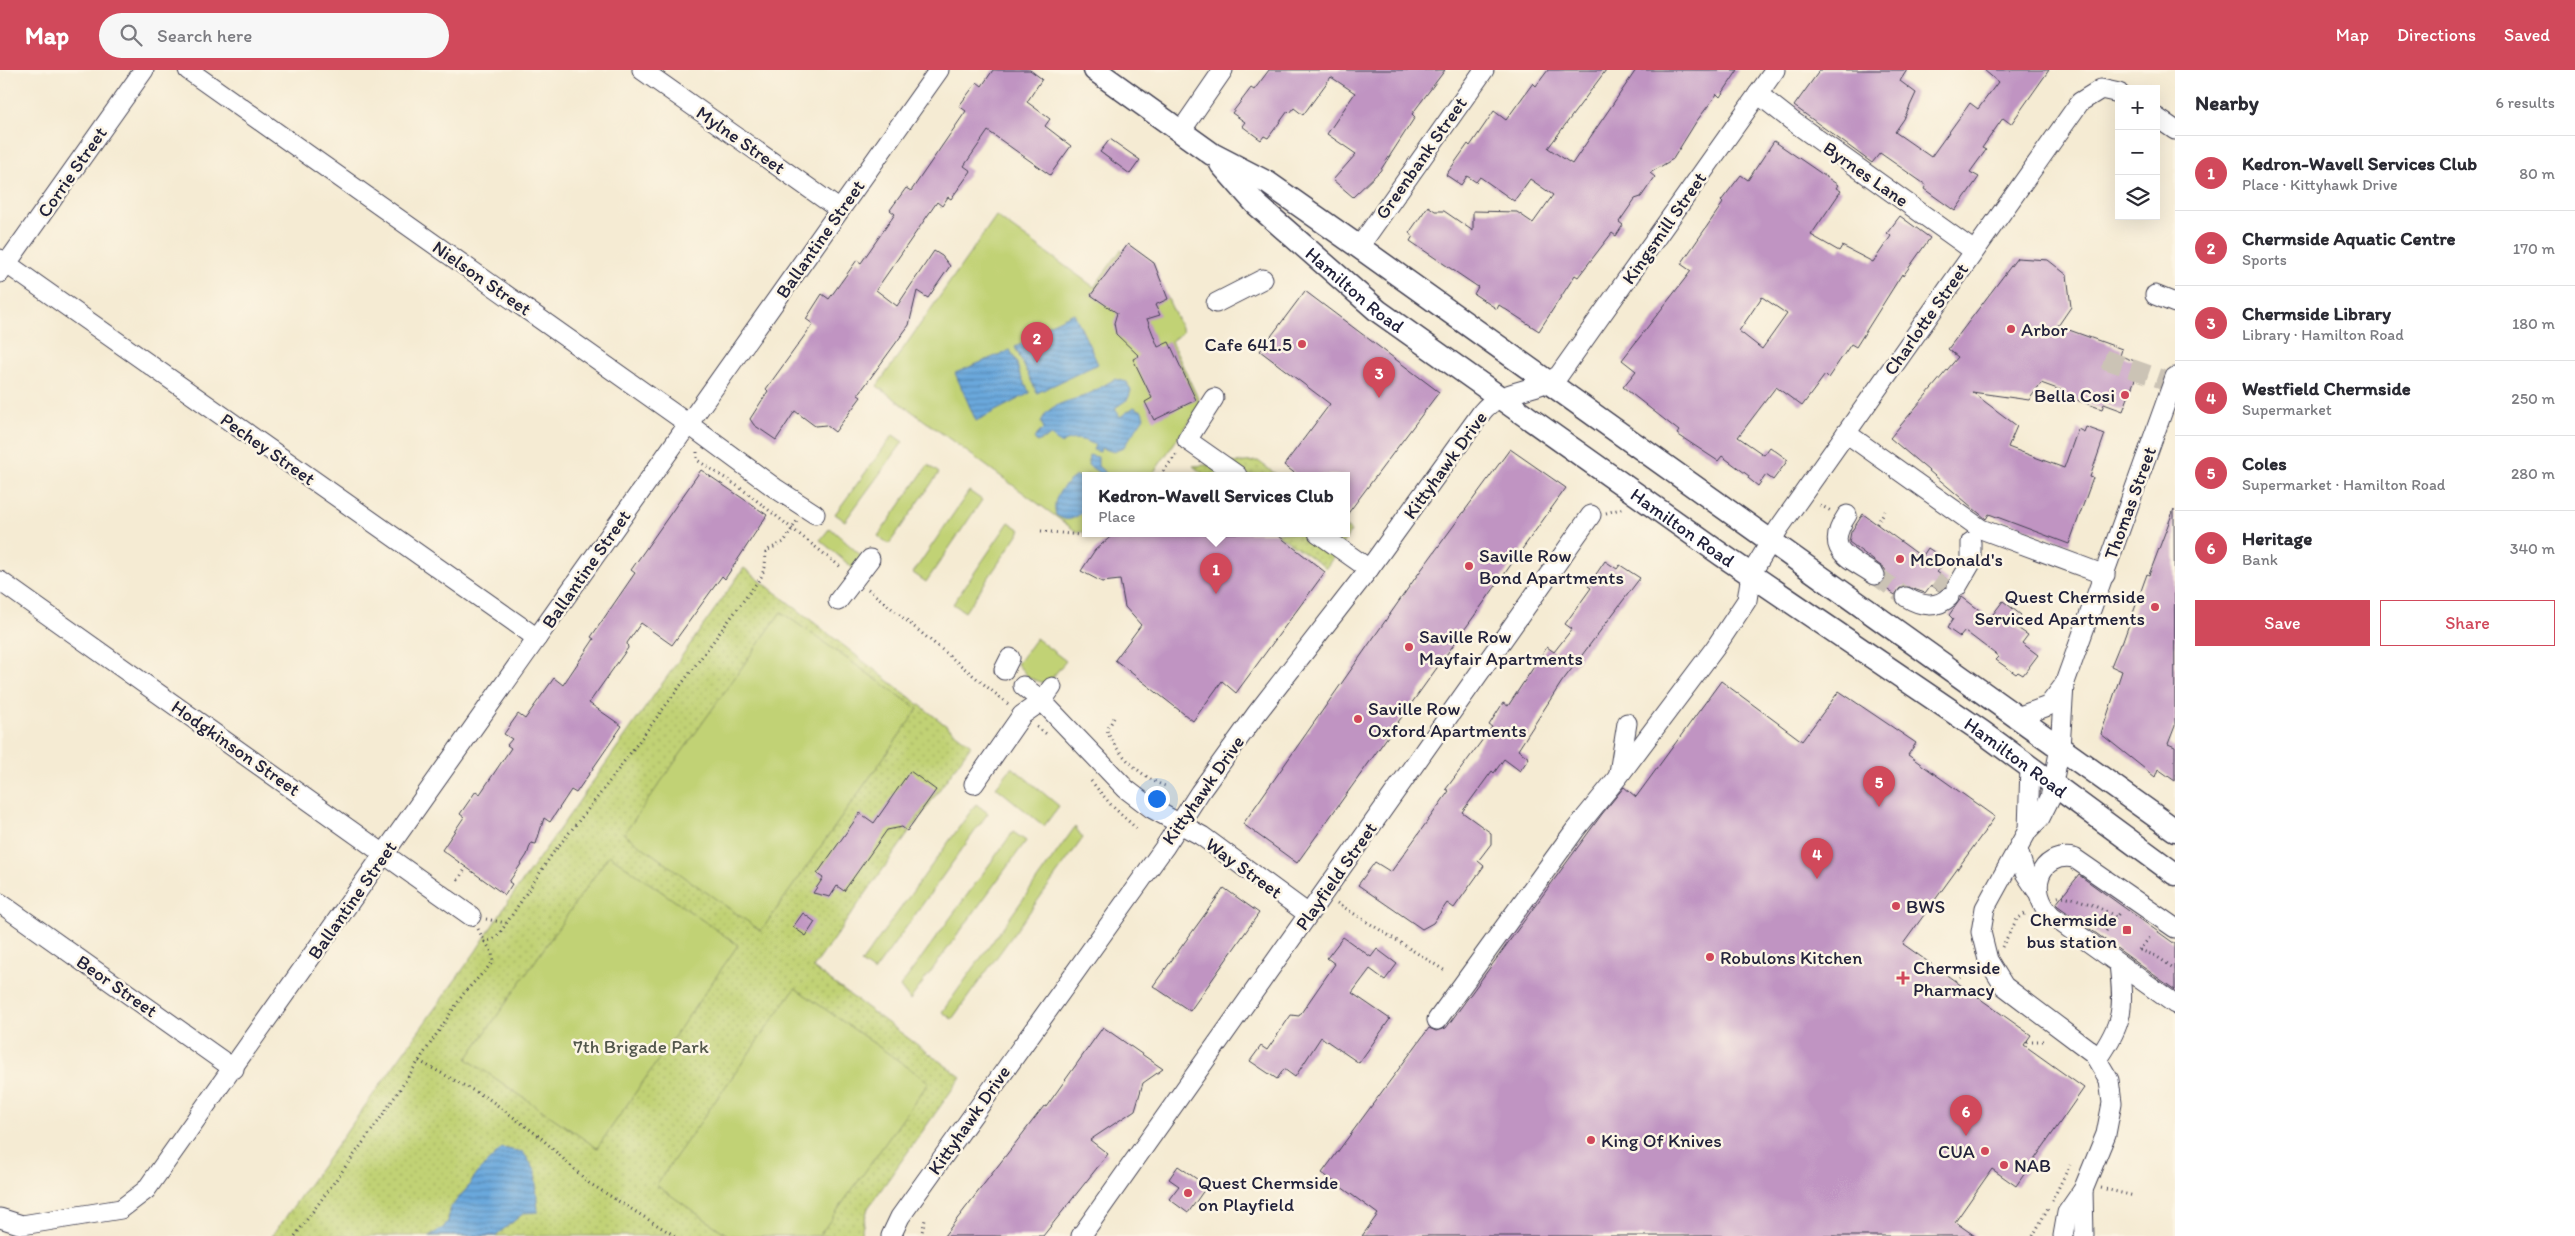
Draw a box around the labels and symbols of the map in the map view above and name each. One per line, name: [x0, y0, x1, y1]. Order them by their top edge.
street label: Greenbank Street: [1370, 92, 1472, 224]
street label: Mylne Street: [692, 101, 790, 179]
street label: Corrie Street: [32, 122, 112, 222]
street label: Byrnes Lane: [1819, 136, 1913, 212]
street label: Kingsmill Street: [1617, 167, 1711, 289]
street label: Ballantine Street: [771, 175, 869, 303]
street label: Nielson Street: [428, 235, 536, 321]
street label: Hamilton Road: [1301, 241, 1409, 337]
street label: Charlotte Street: [1879, 258, 1973, 380]
place label: Arbor: [2021, 318, 2068, 341]
pin: 2: [1021, 322, 1053, 363]
marker: Arbor: [2005, 323, 2017, 335]
place label: Cafe 641.5: [1205, 333, 1292, 356]
marker: Cafe 641.5: [1296, 338, 1308, 350]
pin: 3: [1363, 357, 1395, 398]
place label: Bella Cosi: [2034, 384, 2115, 407]
marker: Bella Cosi: [2119, 389, 2131, 401]
street label: Kittyhawk Drive: [1398, 406, 1492, 524]
street label: Pechey Street: [216, 408, 320, 490]
street label: Thomas Street: [2099, 443, 2161, 563]
street label: Hamilton Road: [1626, 483, 1739, 572]
street label: Ballantine Street: [537, 505, 635, 633]
place label: Saville Row Bond Apartments: [1479, 544, 1624, 589]
place label: McDonald's: [1910, 548, 2003, 571]
pin: 1: [1200, 553, 1232, 594]
marker: McDonald's: [1894, 553, 1906, 565]
marker: Saville Row Bond Apartments: [1463, 560, 1475, 572]
place label: Quest Chermside Serviced Apartments: [1974, 585, 2145, 630]
marker: Quest Chermside Serviced Apartments: [2149, 601, 2161, 613]
place label: Saville Row Mayfair Apartments: [1419, 625, 1583, 670]
marker: Saville Row Mayfair Apartments: [1403, 641, 1415, 653]
street label: Hodgkinson Street: [167, 695, 305, 801]
place label: Saville Row Oxford Apartments: [1368, 697, 1527, 742]
street label: Hamilton Road: [1960, 712, 2072, 802]
marker: Saville Row Oxford Apartments: [1352, 713, 1364, 725]
street label: Kittyhawk Drive: [1157, 731, 1249, 849]
pin: 5: [1863, 766, 1895, 807]
your location: [1144, 786, 1170, 812]
street label: Playfield Street: [1290, 817, 1382, 935]
street label: Way Street: [1201, 832, 1287, 904]
street label: Ballantine Street: [303, 836, 401, 964]
pin: 4: [1801, 838, 1833, 879]
place label: BWS: [1906, 895, 1945, 918]
marker: BWS: [1890, 900, 1902, 912]
place label: Chermside bus station: [2026, 908, 2117, 953]
marker: Chermside bus station: [2121, 924, 2133, 936]
place label: Robulons Kitchen: [1720, 946, 1862, 969]
street label: Beor Street: [72, 950, 162, 1022]
marker: Robulons Kitchen: [1704, 951, 1716, 963]
place label: Chermside Pharmacy: [1913, 956, 2000, 1001]
marker: Chermside Pharmacy: [1897, 972, 1909, 984]
park label: 7th Brigade Park: [573, 1035, 709, 1058]
street label: Kittyhawk Drive: [923, 1061, 1015, 1179]
pin: 6: [1950, 1095, 1982, 1136]
place label: King Of Knives: [1601, 1129, 1722, 1152]
marker: King Of Knives: [1585, 1134, 1597, 1146]
place label: CUA: [1938, 1140, 1975, 1163]
marker: CUA: [1979, 1145, 1991, 1157]
place label: NAB: [2014, 1154, 2051, 1177]
marker: NAB: [1998, 1159, 2010, 1171]
place label: Quest Chermside on Playfield: [1198, 1171, 1338, 1216]
marker: Quest Chermside on Playfield: [1182, 1187, 1194, 1199]

